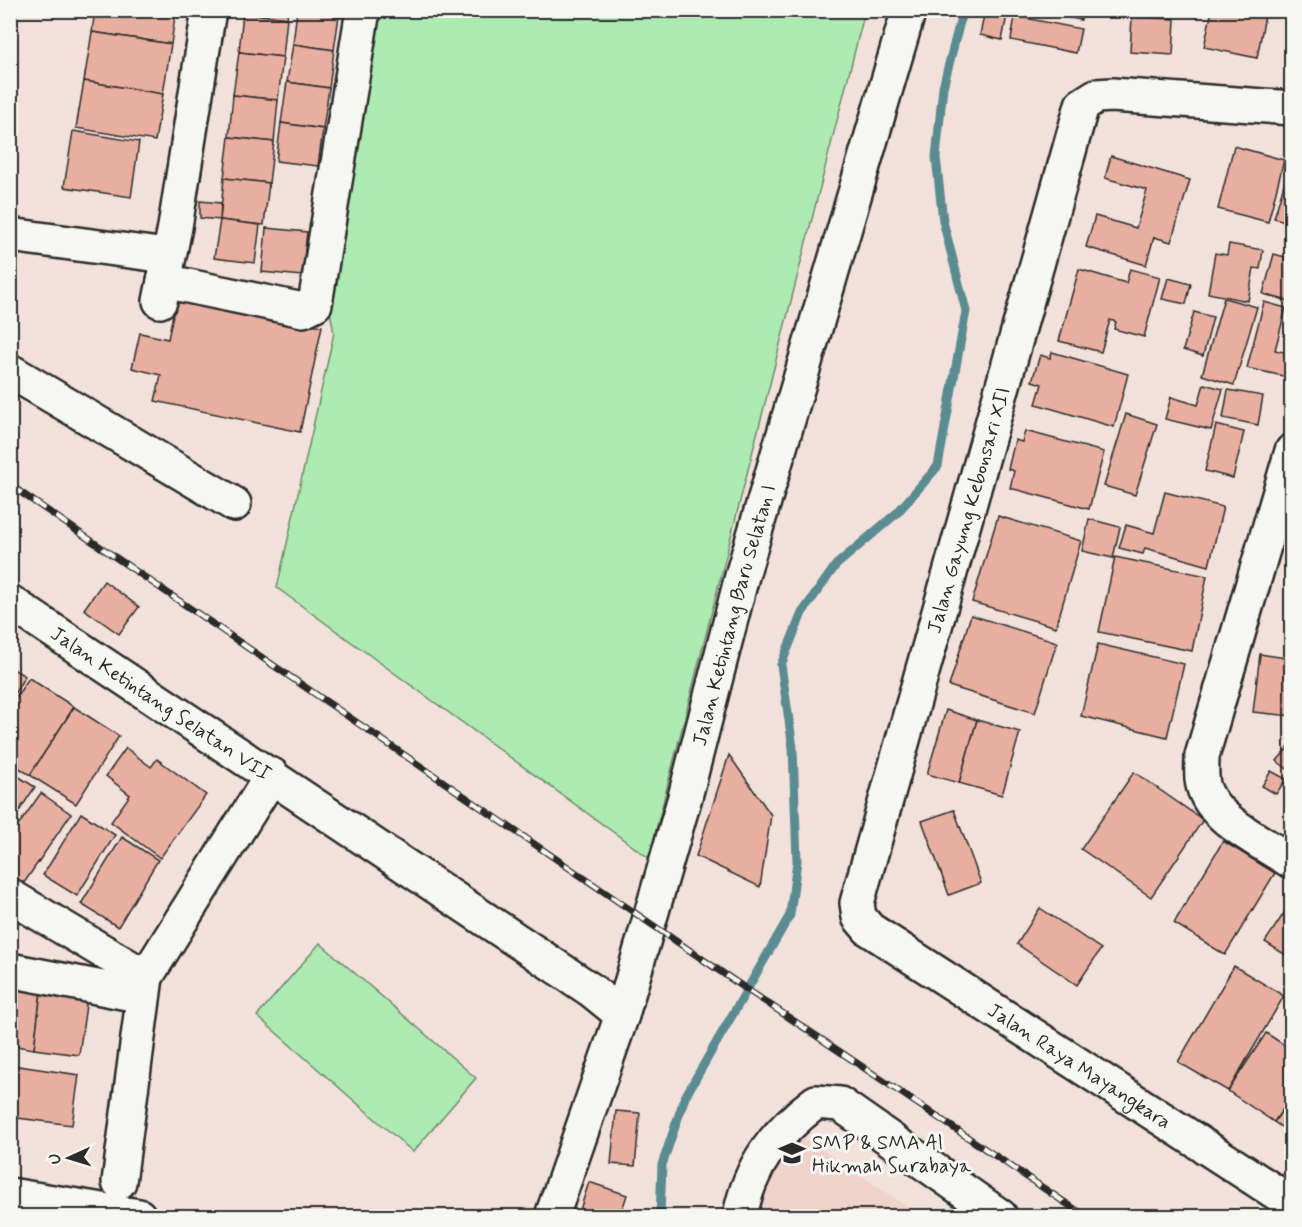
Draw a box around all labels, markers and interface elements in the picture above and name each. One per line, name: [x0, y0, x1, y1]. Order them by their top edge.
street label: Jalan Gayung Kebonsari XII: [921, 384, 1018, 637]
street label: Jalan Ketintang Baru Selatan I: [687, 482, 783, 749]
street label: Jalan Ketintang Selatan VII: [45, 621, 277, 788]
street label: Jalan Raya Mayangkara: [982, 997, 1176, 1136]
north arrow: [39, 1128, 99, 1188]
place label: SMP & SMA Al Hikmah Surabaya: [812, 1130, 972, 1180]
school or university icon: SMP & SMA Al Hikmah Surabaya: [777, 1138, 807, 1168]
text: U: [45, 1153, 66, 1165]

